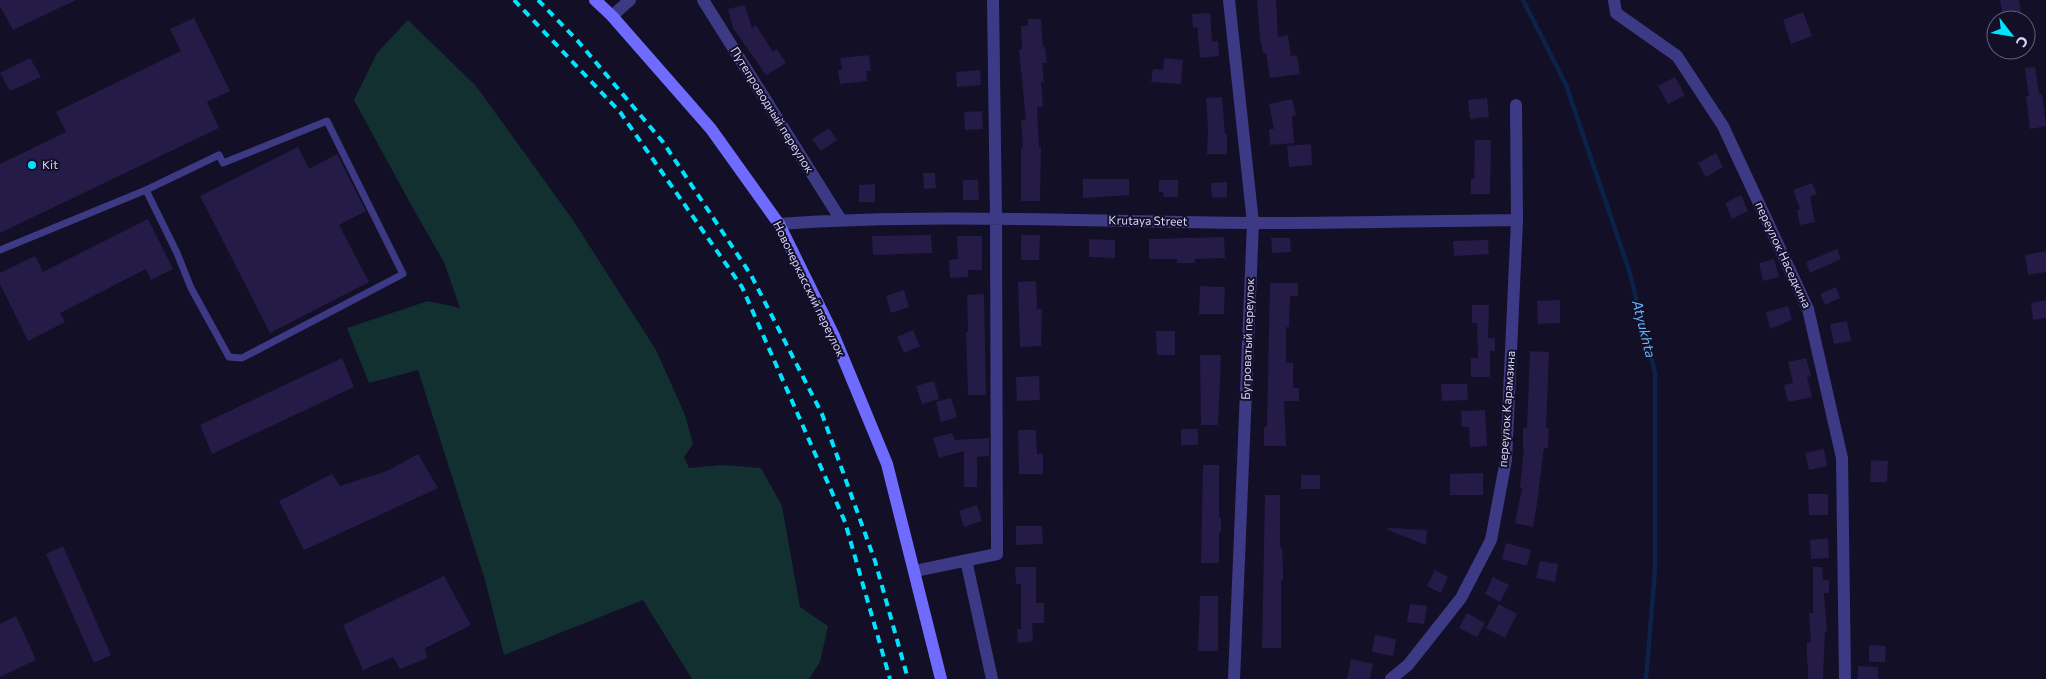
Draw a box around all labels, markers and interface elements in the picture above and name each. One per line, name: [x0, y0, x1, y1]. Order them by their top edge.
north arrow: [1986, 10, 2036, 60]
text: С: [2013, 33, 2032, 50]
street label: Путепроводный переулок: [728, 44, 818, 176]
place label: Kit: [42, 157, 58, 171]
marker: Kit: [26, 159, 38, 171]
street label: переулок Наседкина: [1753, 199, 1815, 310]
street label: Krutaya Street: [1108, 212, 1188, 228]
street label: Новочеркасский переулок: [771, 218, 849, 359]
street label: Бугроватый переулок: [1238, 277, 1256, 400]
water label: Atyukhta: [1629, 297, 1660, 359]
street label: переулок Карамзина: [1495, 350, 1517, 468]

